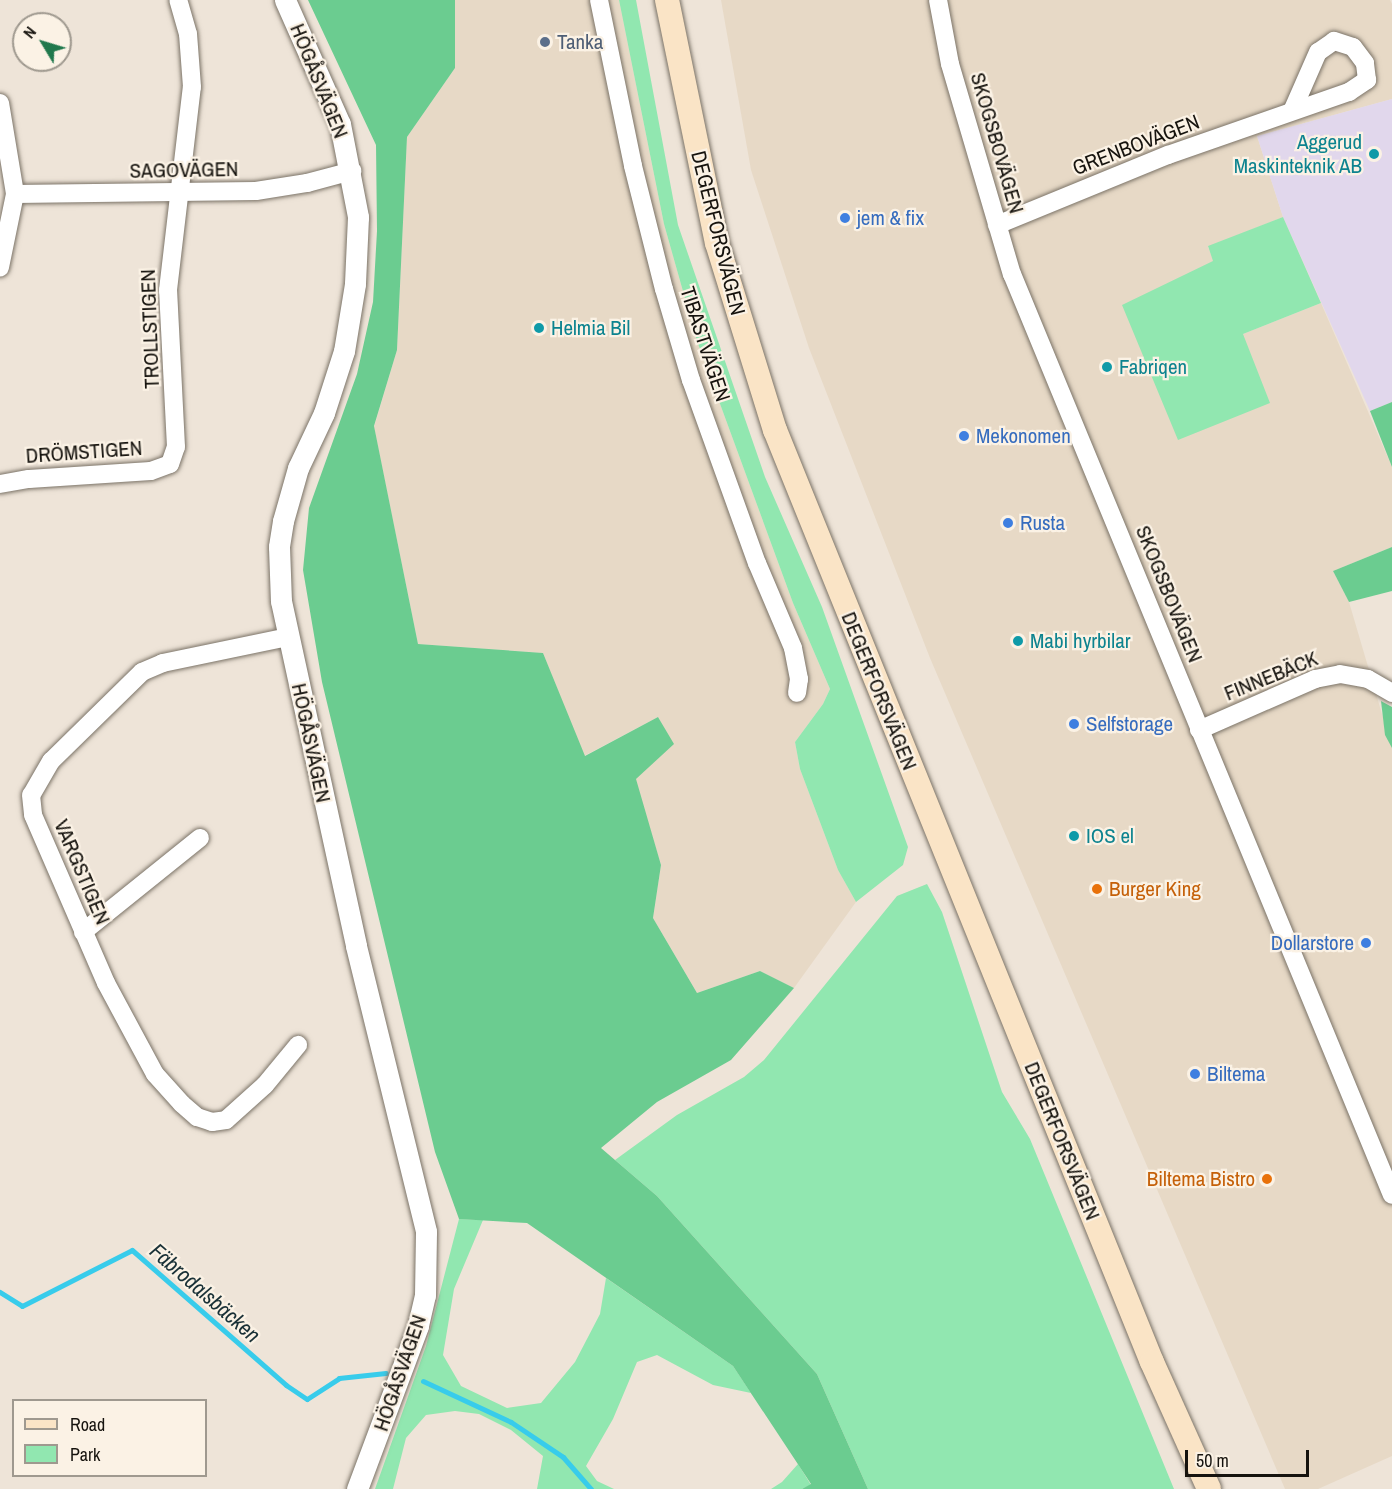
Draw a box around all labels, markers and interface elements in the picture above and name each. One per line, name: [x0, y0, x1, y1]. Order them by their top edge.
north arrow: [12, 12, 72, 72]
street label: HÖGÅSVÄGEN: [285, 20, 353, 142]
text: N: [18, 22, 41, 43]
place label: Tanka: [557, 29, 603, 55]
marker: Tanka: [538, 35, 552, 49]
street label: SKOGSBOVÄGEN: [965, 70, 1029, 216]
street label: GRENBOVÄGEN: [1069, 109, 1203, 181]
place label: Aggerud Maskinteknik AB: [1233, 129, 1362, 179]
marker: Aggerud Maskinteknik AB: [1367, 147, 1381, 161]
street label: DEGERFORSVÄGEN: [685, 148, 751, 318]
street label: SAGOVÄGEN: [129, 156, 239, 184]
place label: jem & fix: [857, 205, 924, 231]
marker: jem & fix: [838, 211, 852, 225]
street label: TROLLSTIGEN: [135, 269, 165, 389]
street label: TIBASTVÄGEN: [675, 283, 735, 405]
place label: Helmia Bil: [551, 315, 630, 341]
marker: Helmia Bil: [532, 321, 546, 335]
place label: Fabriqen: [1119, 354, 1187, 380]
marker: Fabriqen: [1100, 360, 1114, 374]
place label: Mekonomen: [976, 423, 1071, 449]
marker: Mekonomen: [957, 429, 971, 443]
street label: DRÖMSTIGEN: [25, 435, 143, 469]
place label: Rusta: [1020, 510, 1065, 536]
marker: Rusta: [1001, 516, 1015, 530]
street label: SKOGSBOVÄGEN: [1130, 522, 1208, 666]
street label: DEGERFORSVÄGEN: [836, 608, 922, 774]
place label: Mabi hyrbilar: [1030, 628, 1130, 654]
marker: Mabi hyrbilar: [1011, 634, 1025, 648]
street label: FINNEBÄCK: [1221, 646, 1321, 706]
street label: HÖGÅSVÄGEN: [286, 681, 336, 805]
place label: Selfstorage: [1086, 711, 1173, 737]
marker: Selfstorage: [1067, 717, 1081, 731]
street label: VARGSTIGEN: [49, 816, 115, 928]
place label: IOS el: [1086, 823, 1134, 849]
marker: IOS el: [1067, 829, 1081, 843]
place label: Burger King: [1109, 876, 1201, 902]
marker: Burger King: [1090, 882, 1104, 896]
place label: Dollarstore: [1271, 930, 1354, 956]
marker: Dollarstore: [1359, 936, 1373, 950]
street label: DEGERFORSVÄGEN: [1019, 1058, 1105, 1224]
place label: Biltema: [1207, 1061, 1265, 1087]
marker: Biltema: [1188, 1067, 1202, 1081]
place label: Biltema Bistro: [1147, 1166, 1255, 1192]
marker: Biltema Bistro: [1260, 1172, 1274, 1186]
water label: Fäbrodalsbäcken: [144, 1238, 266, 1348]
street label: HÖGÅSVÄGEN: [368, 1312, 432, 1434]
legend: [12, 1399, 207, 1477]
text: Road: [70, 1412, 105, 1437]
scale bar: [1188, 1438, 1312, 1476]
text: Park: [70, 1442, 100, 1467]
text: 50 m: [1196, 1448, 1229, 1473]

